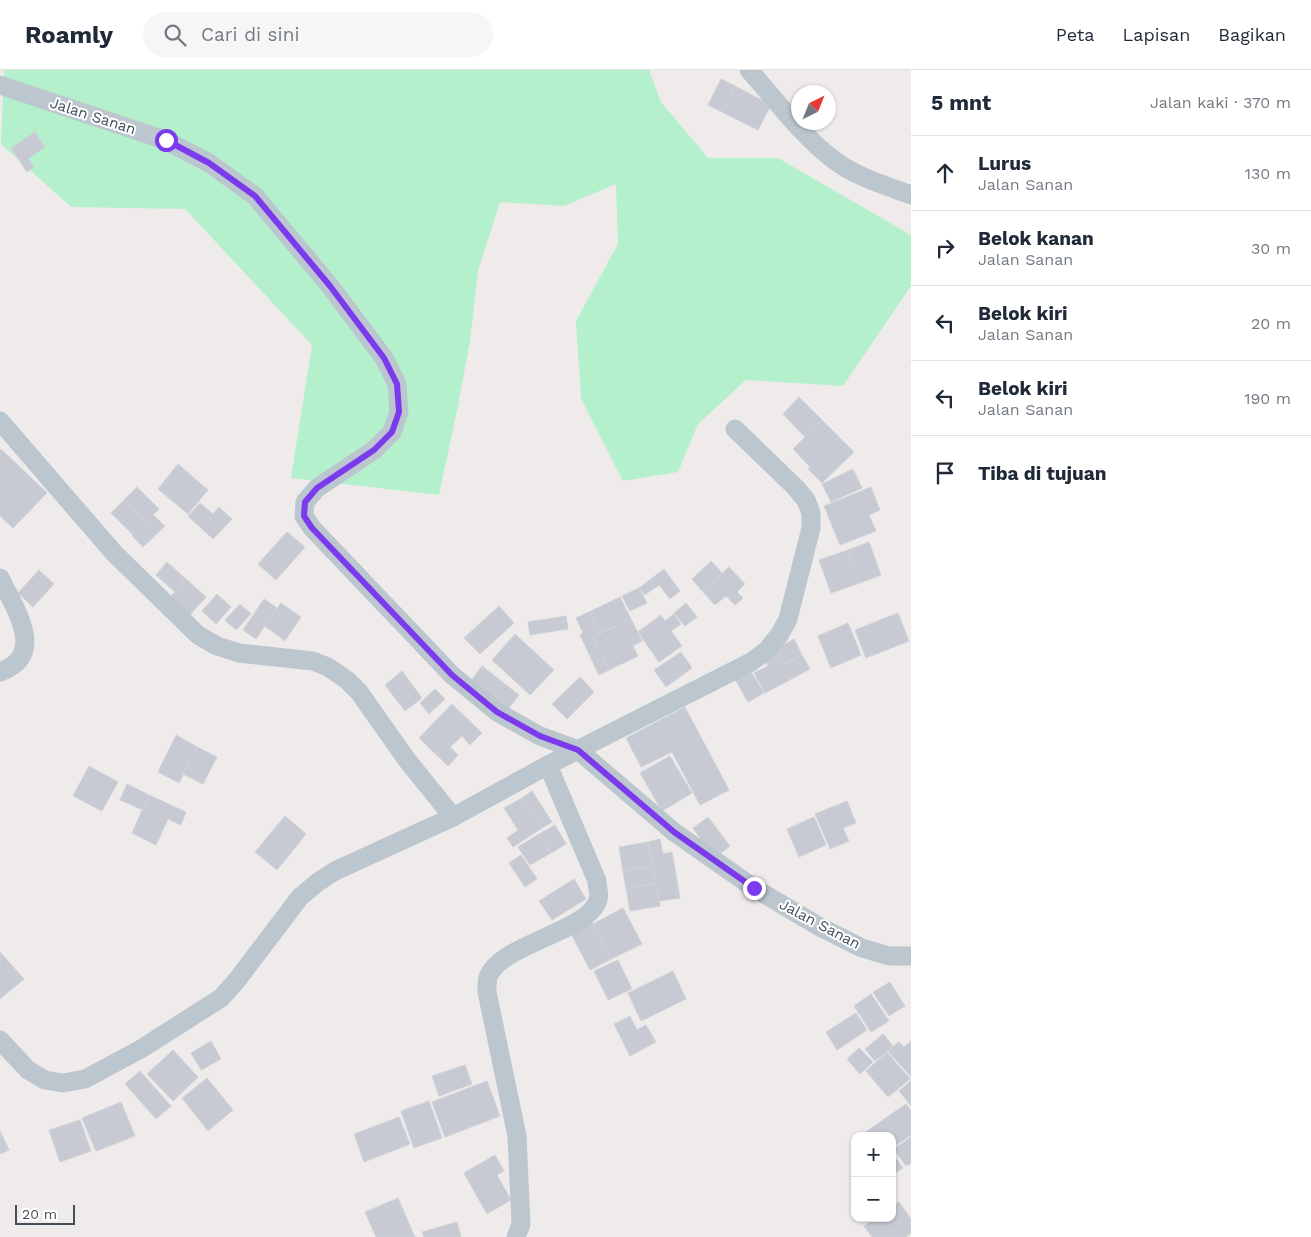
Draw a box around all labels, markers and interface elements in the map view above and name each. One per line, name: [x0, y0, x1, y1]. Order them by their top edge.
search box: [143, 12, 493, 57]
text: Roamly: [25, 21, 113, 49]
icon: search: [161, 21, 189, 49]
text: Cari di sini: [201, 23, 299, 46]
text: Peta: [1056, 24, 1094, 45]
text: Lapisan: [1122, 24, 1190, 45]
text: Bagikan: [1218, 24, 1286, 45]
north arrow: [791, 85, 836, 130]
text: 5 mnt: [931, 90, 991, 115]
text: Jalan kaki · 370 m: [1150, 93, 1291, 112]
street label: Jalan Sanan: [48, 94, 138, 138]
route start: [155, 129, 178, 152]
text: Lurus: [978, 152, 1031, 175]
icon: ahead: [931, 159, 959, 187]
text: 130 m: [1245, 164, 1291, 183]
text: Jalan Sanan: [978, 175, 1073, 194]
text: Belok kanan: [978, 227, 1094, 250]
icon: right: [931, 234, 959, 262]
text: 30 m: [1251, 239, 1291, 258]
text: Jalan Sanan: [978, 250, 1073, 269]
text: Belok kiri: [978, 302, 1068, 325]
icon: left: [931, 309, 959, 337]
text: 20 m: [1251, 314, 1291, 333]
text: Jalan Sanan: [978, 325, 1073, 344]
text: Belok kiri: [978, 377, 1068, 400]
icon: left: [931, 384, 959, 412]
text: 190 m: [1244, 389, 1291, 408]
text: Jalan Sanan: [978, 400, 1073, 419]
icon: arrive: [931, 459, 959, 487]
text: Tiba di tujuan: [978, 462, 1107, 485]
route end: [743, 877, 766, 900]
street label: Jalan Sanan: [776, 895, 864, 953]
map controls: [851, 1132, 896, 1222]
button: +: [851, 1132, 896, 1177]
button: −: [851, 1177, 896, 1222]
scale bar: [15, 1202, 75, 1225]
text: 20 m: [22, 1206, 57, 1222]

